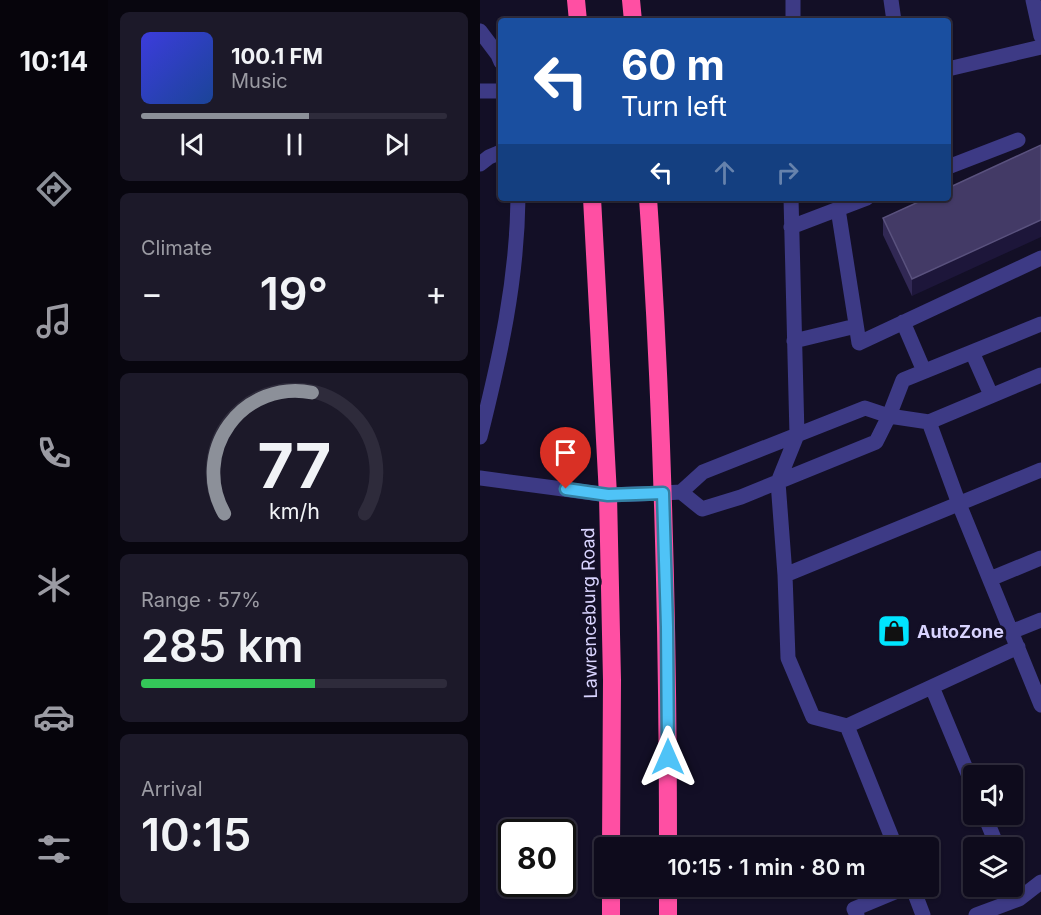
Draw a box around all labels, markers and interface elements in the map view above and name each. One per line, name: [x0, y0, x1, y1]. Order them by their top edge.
text: 60 m: [621, 39, 725, 90]
icon: left: [522, 42, 600, 120]
text: 100.1 FM: [231, 43, 323, 69]
text: 10:14: [20, 45, 88, 78]
text: Music: [231, 69, 288, 93]
text: Turn left: [621, 90, 727, 123]
icon: previous: [176, 128, 209, 161]
icon: pause: [278, 128, 311, 161]
icon: next: [380, 128, 413, 161]
icon: left: [645, 156, 678, 189]
icon: ahead: [708, 156, 741, 189]
icon: right: [771, 156, 804, 189]
icon: directions: [33, 168, 75, 210]
text: Climate: [141, 236, 212, 260]
text: 19°: [260, 266, 328, 321]
text: −: [141, 273, 163, 313]
text: +: [425, 273, 447, 313]
icon: music: [33, 300, 75, 342]
pin: [540, 427, 591, 489]
text: 77: [257, 429, 331, 504]
icon: phone: [33, 432, 75, 474]
icon: arrive: [549, 436, 582, 469]
text: km/h: [269, 499, 319, 525]
street label: Lawrenceburg Road: [577, 527, 601, 699]
icon: climate: [33, 564, 75, 606]
text: Range · 57%: [141, 588, 261, 612]
shop icon: AutoZone: [876, 613, 912, 649]
text: 285 km: [141, 618, 304, 673]
place label: AutoZone: [917, 621, 1004, 642]
icon: car: [33, 696, 75, 738]
position arrow: [636, 725, 700, 789]
map controls: [963, 765, 1023, 897]
button: sound: [963, 765, 1023, 825]
text: Arrival: [141, 777, 203, 801]
text: 10:15: [141, 807, 251, 862]
speed limit sign: 80: [498, 819, 576, 897]
icon: filters: [33, 828, 75, 870]
button: layers: [963, 837, 1023, 897]
text: 10:15 · 1 min · 80 m: [668, 854, 866, 880]

